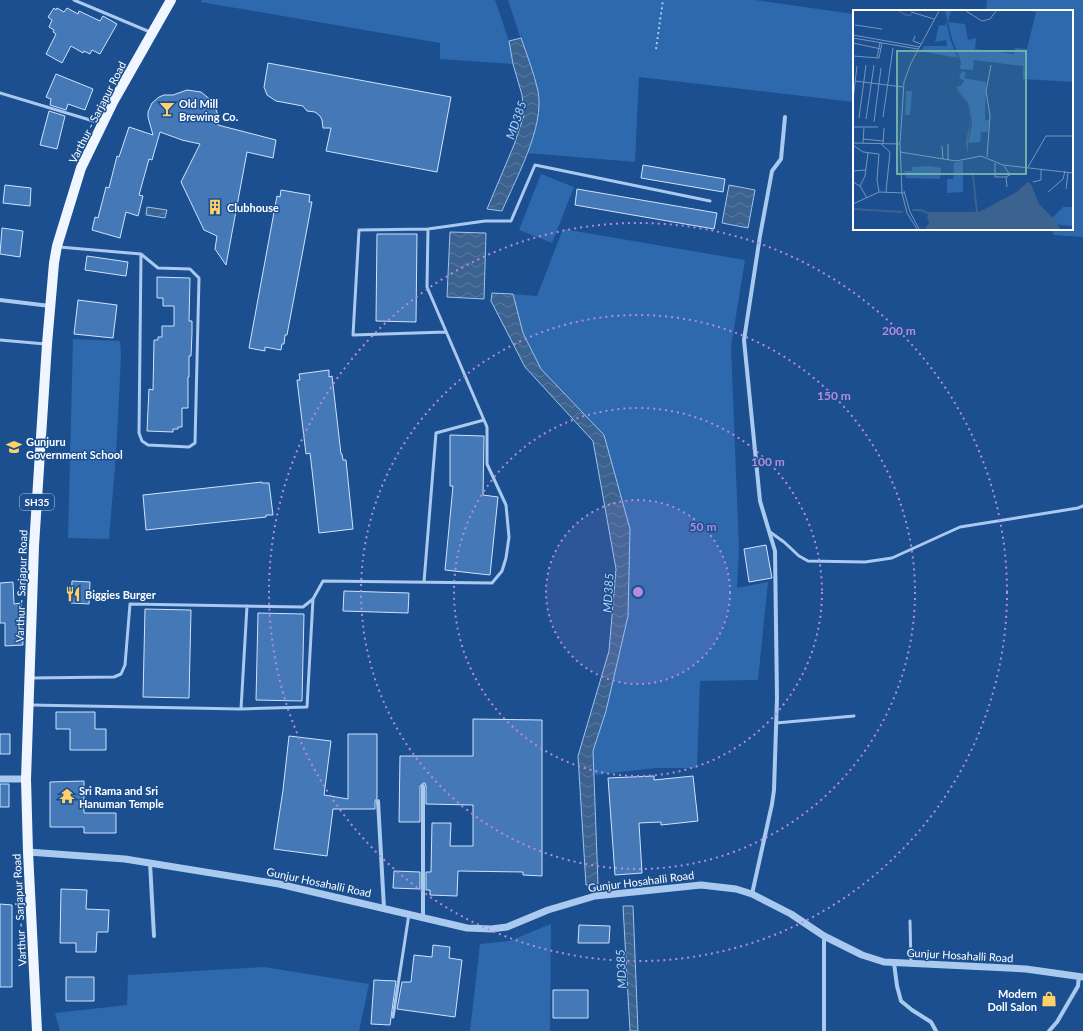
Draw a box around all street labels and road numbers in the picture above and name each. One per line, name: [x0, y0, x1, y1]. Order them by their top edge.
street label: Varthur - Sarjapur Road: [66, 59, 128, 165]
road number: SH35: [20, 494, 54, 510]
street label: Varthur - Sarjapur Road: [13, 530, 29, 642]
street label: Varthur - Sarjapur Road: [10, 853, 28, 967]
street label: Gunjur Hosahalli Road: [265, 865, 373, 899]
street label: Gunjur Hosahalli Road: [587, 868, 695, 894]
street label: Gunjur Hosahalli Road: [906, 946, 1014, 964]

